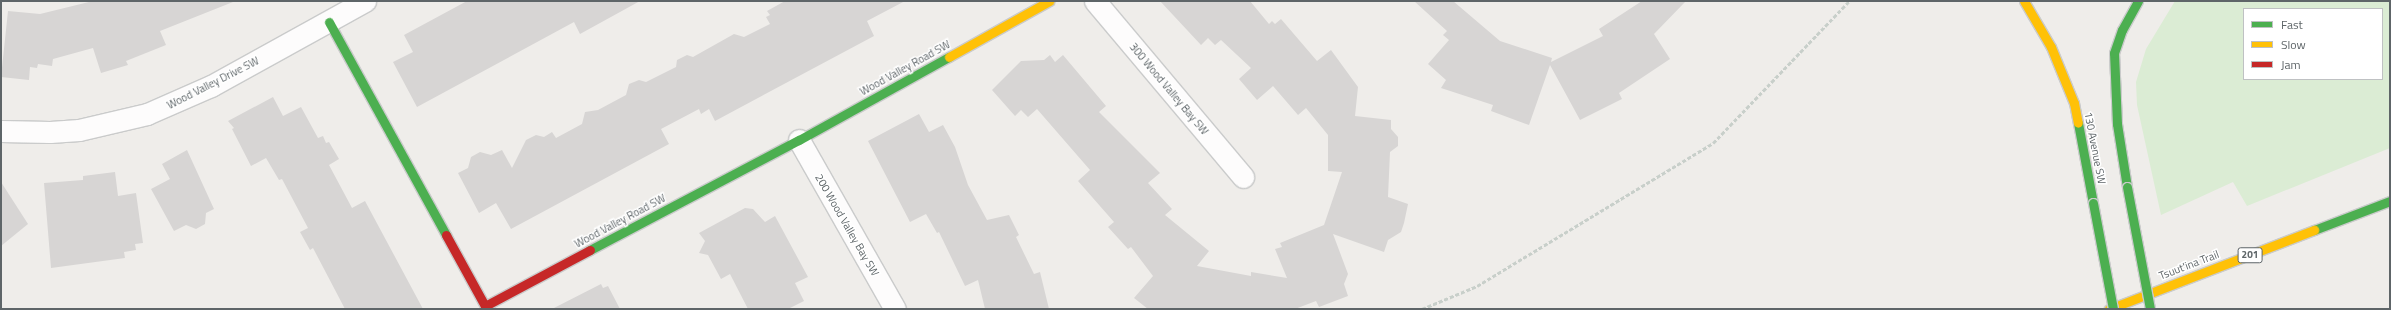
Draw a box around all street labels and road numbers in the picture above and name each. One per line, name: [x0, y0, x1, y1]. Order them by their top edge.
street label: Wood Valley Road SW: [858, 38, 952, 98]
street label: 300 Wood Valley Bay SW: [1127, 40, 1211, 138]
street label: Wood Valley Drive SW: [165, 54, 261, 112]
street label: 130 Avenue SW: [2082, 111, 2108, 185]
street label: 200 Wood Valley Bay SW: [812, 172, 882, 278]
street label: Wood Valley Road SW: [572, 191, 668, 251]
road number: 201: [2237, 247, 2263, 263]
street label: Tsuut'ina Trail: [2157, 248, 2221, 282]

